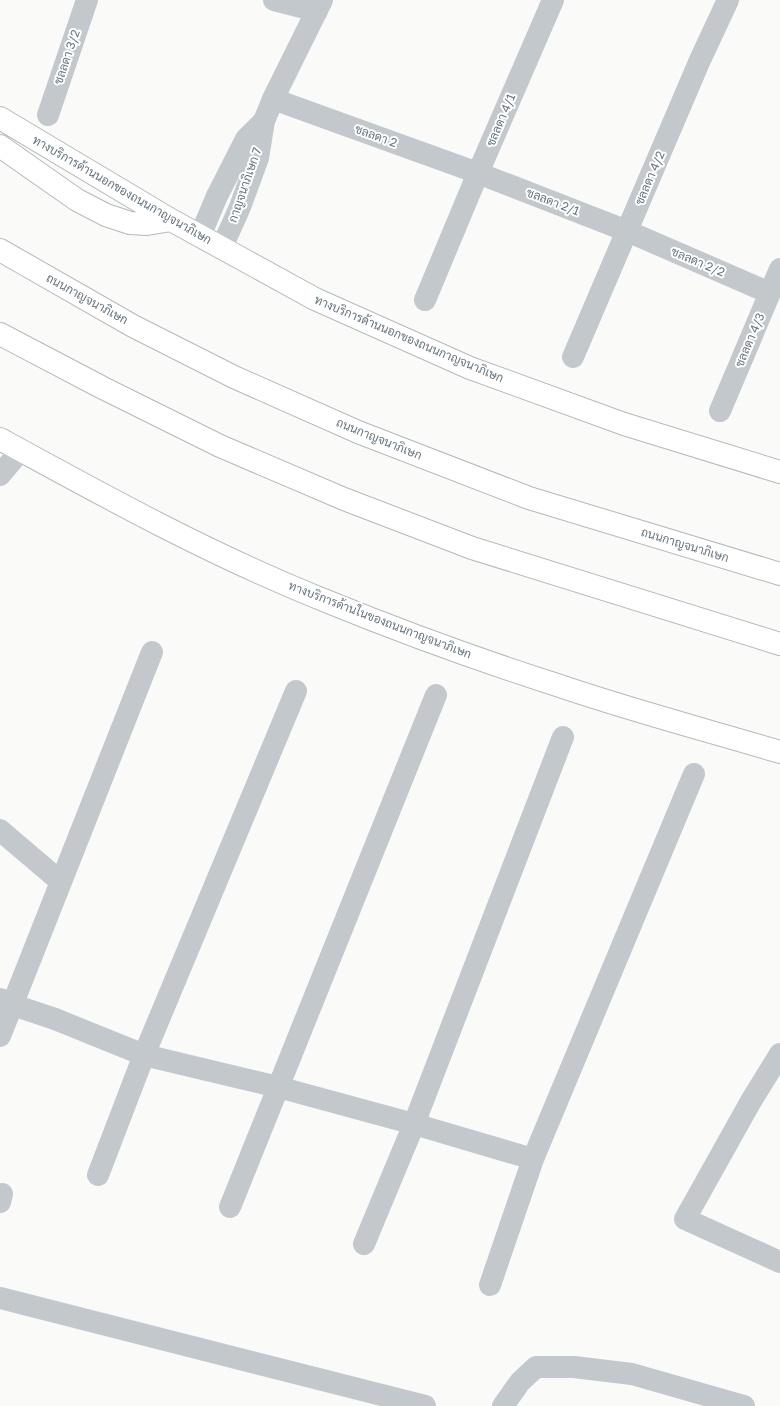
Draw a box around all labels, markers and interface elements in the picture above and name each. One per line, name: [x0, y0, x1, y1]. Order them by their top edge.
street label: ชลลดา 3/2: [50, 27, 83, 86]
street label: ชลลดา 4/1: [483, 91, 518, 149]
street label: ชลลดา 2: [353, 121, 399, 150]
street label: ทางบริการด้านนอกของถนนกาญจนาภิเษก: [30, 132, 215, 247]
street label: กาญจนาภิเษก 7: [225, 145, 264, 224]
street label: ชลลดา 4/2: [631, 149, 668, 207]
street label: ชลลดา 2/1: [525, 185, 582, 219]
street label: ชลลดา 2/2: [669, 244, 727, 280]
street label: ถนนกาญจนาภิเษก: [44, 270, 131, 327]
street label: ทางบริการด้านนอกของถนนกาญจนาภิเษก: [312, 292, 506, 385]
street label: ชลลดา 4/3: [731, 311, 768, 369]
street label: ถนนกาญจนาภิเษก: [334, 414, 424, 463]
street label: ถนนกาญจนาภิเษก: [639, 524, 731, 565]
street label: ทางบริการด้านในของถนนกาญจนาภิเษก: [287, 578, 474, 661]

